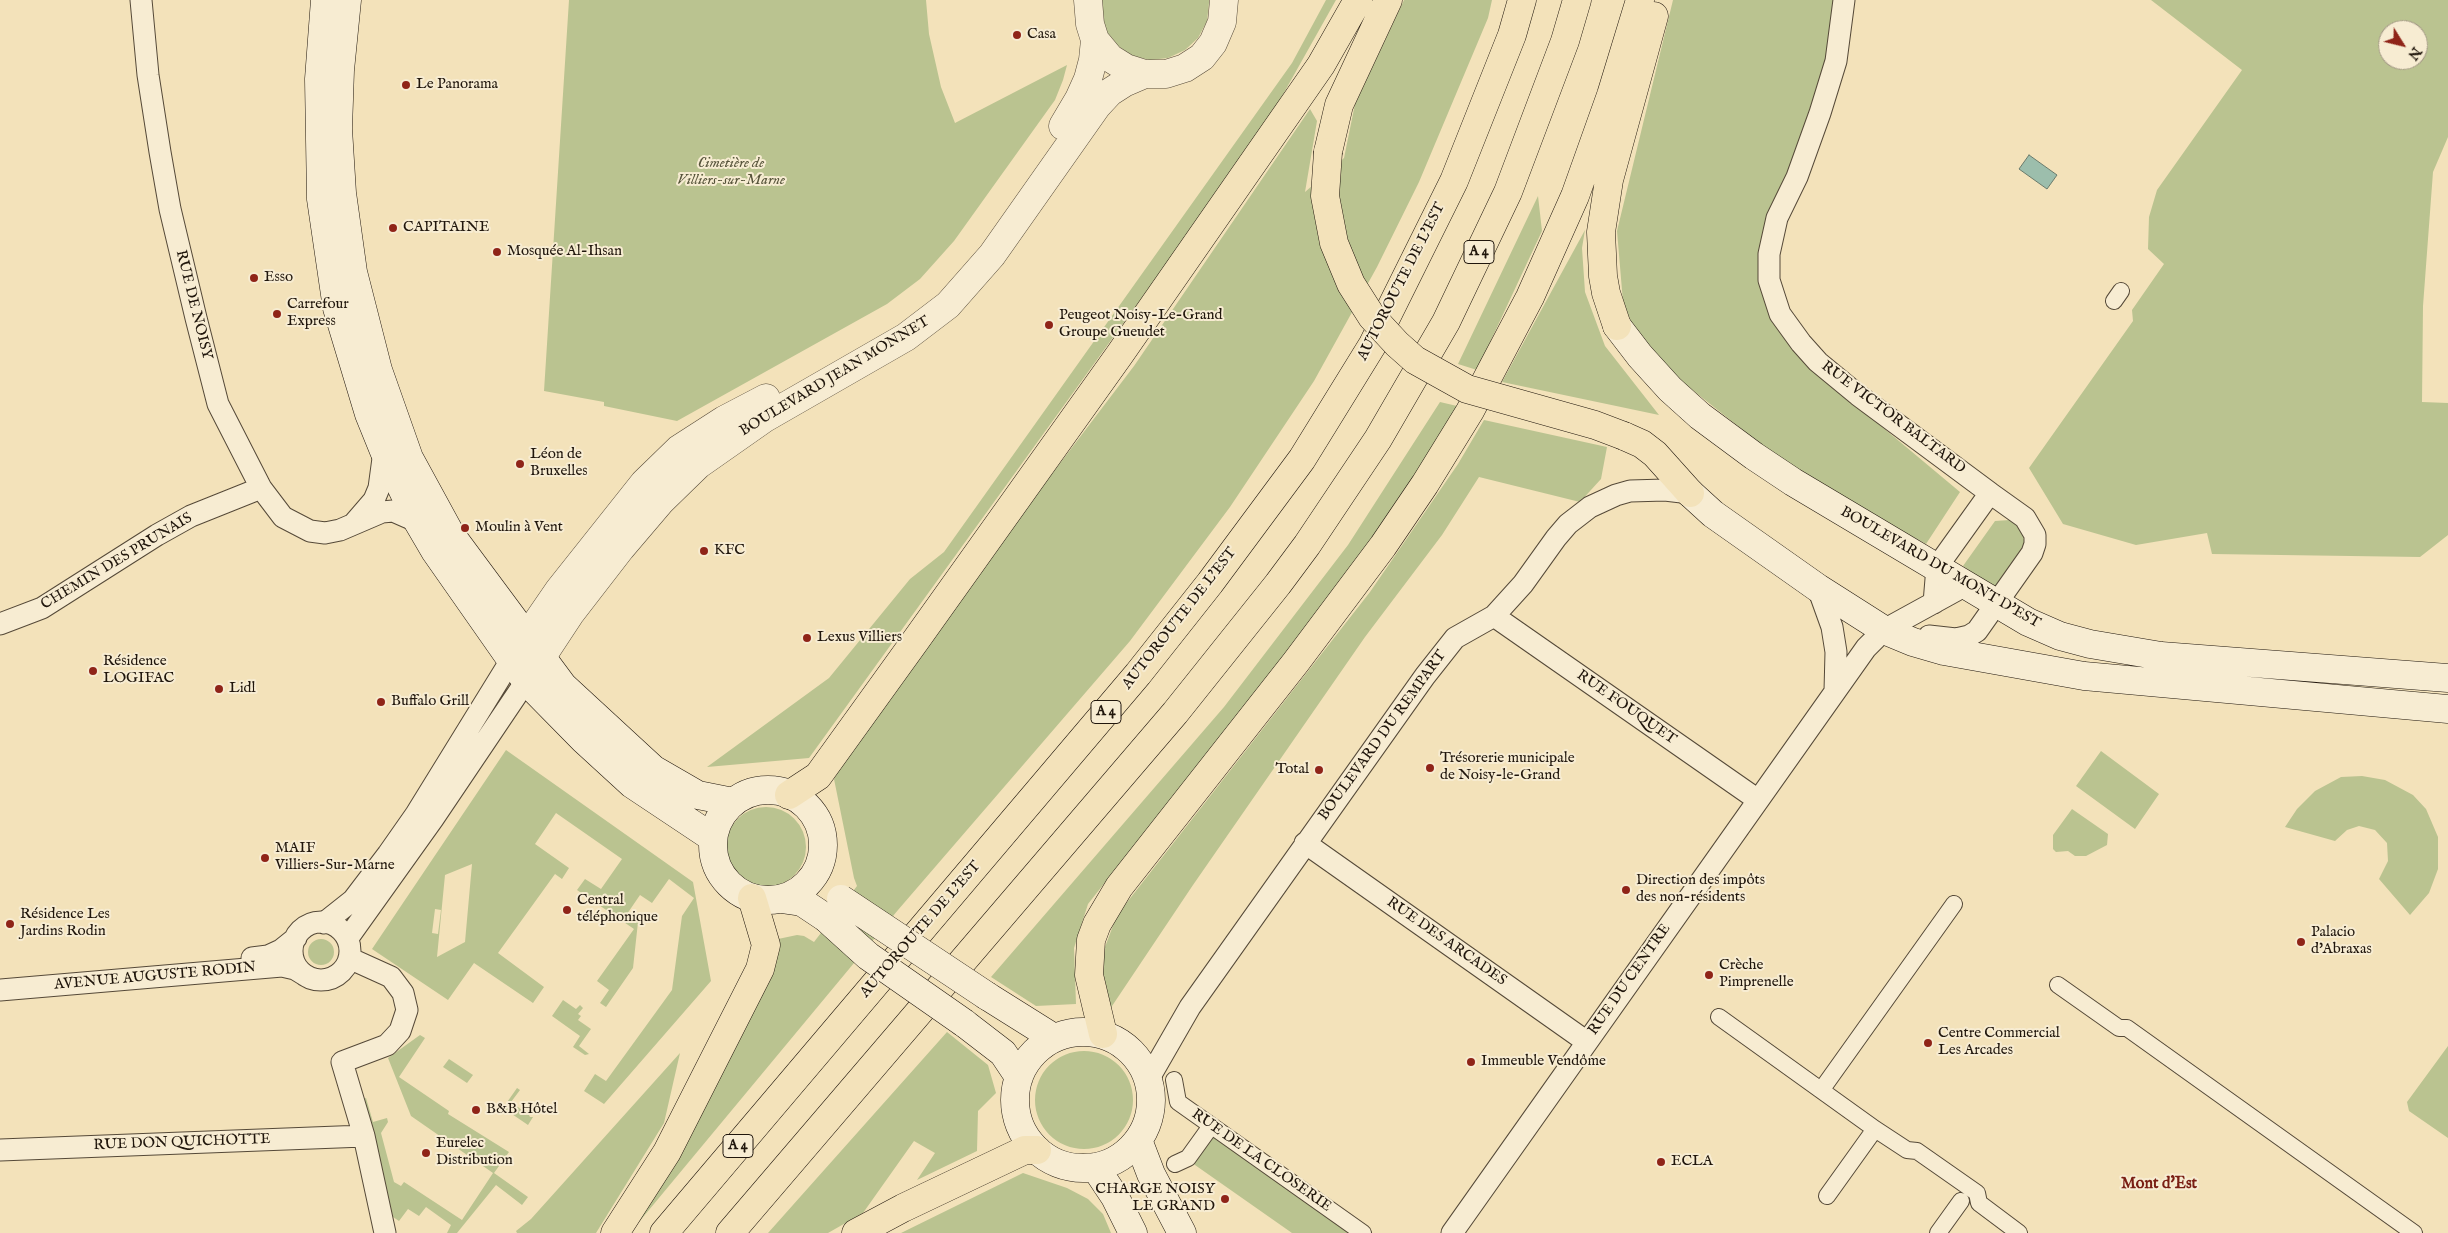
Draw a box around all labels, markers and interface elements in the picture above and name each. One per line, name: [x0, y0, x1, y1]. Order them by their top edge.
north arrow: [2378, 20, 2428, 70]
place label: Casa: [1027, 26, 1056, 44]
marker: Casa: [1011, 29, 1023, 41]
text: N: [2403, 43, 2425, 63]
place label: Le Panorama: [416, 76, 498, 94]
marker: Le Panorama: [400, 79, 412, 91]
park label: Cimetière de Villiers-sur-Marne: [677, 155, 785, 190]
street label: AUTOROUTE DE L’EST: [1354, 200, 1450, 364]
place label: CAPITAINE: [403, 219, 489, 237]
marker: CAPITAINE: [387, 222, 399, 234]
road number: A 4: [1464, 240, 1494, 264]
place label: Mosquée Al-Ihsan: [507, 243, 622, 261]
marker: Mosquée Al-Ihsan: [491, 246, 503, 258]
street label: RUE DE NOISY: [171, 248, 215, 362]
place label: Esso: [264, 269, 293, 287]
marker: Esso: [248, 272, 260, 284]
place label: Carrefour Express: [287, 296, 349, 331]
place label: Peugeot Noisy-Le-Grand Groupe Gueudet: [1059, 307, 1222, 342]
marker: Carrefour Express: [271, 308, 283, 320]
street label: BOULEVARD JEAN MONNET: [737, 313, 933, 441]
marker: Peugeot Noisy-Le-Grand Groupe Gueudet: [1043, 319, 1055, 331]
street label: RUE VICTOR BALTARD: [1817, 358, 1969, 478]
place label: Léon de Bruxelles: [530, 446, 588, 481]
marker: Léon de Bruxelles: [514, 458, 526, 470]
street label: BOULEVARD DU MONT D'EST: [1837, 503, 2043, 633]
street label: CHEMIN DES PRUNAIS: [38, 510, 196, 614]
place label: Moulin à Vent: [475, 519, 563, 537]
marker: Moulin à Vent: [459, 522, 471, 534]
place label: KFC: [714, 542, 745, 560]
marker: KFC: [698, 545, 710, 557]
street label: AUTOROUTE DE L’EST: [1119, 545, 1241, 693]
place label: Lexus Villiers: [817, 629, 902, 647]
marker: Lexus Villiers: [801, 632, 813, 644]
street label: BOULEVARD DU REMPART: [1315, 647, 1451, 825]
place label: Résidence LOGIFAC: [103, 653, 174, 688]
marker: Résidence LOGIFAC: [87, 665, 99, 677]
street label: RUE FOUQUET: [1573, 667, 1679, 749]
place label: Lidl: [229, 680, 256, 698]
marker: Lidl: [213, 683, 225, 695]
place label: Buffalo Grill: [391, 693, 469, 711]
marker: Buffalo Grill: [375, 696, 387, 708]
road number: A 4: [1091, 700, 1121, 724]
place label: Trésorerie municipale de Noisy-le-Grand: [1440, 750, 1575, 785]
place label: Total: [1276, 761, 1309, 779]
marker: Trésorerie municipale de Noisy-le-Grand: [1424, 762, 1436, 774]
marker: Total: [1313, 764, 1325, 776]
place label: MAIF Villiers-Sur-Marne: [275, 840, 395, 875]
marker: MAIF Villiers-Sur-Marne: [259, 852, 271, 864]
street label: AUTOROUTE DE L’EST: [857, 858, 985, 1002]
place label: Direction des impôts des non-résidents: [1636, 872, 1765, 907]
marker: Direction des impôts des non-résidents: [1620, 884, 1632, 896]
place label: Central téléphonique: [577, 892, 658, 927]
street label: RUE DES ARCADES: [1383, 894, 1509, 990]
marker: Central téléphonique: [561, 904, 573, 916]
place label: Résidence Les Jardins Rodin: [20, 906, 110, 941]
marker: Résidence Les Jardins Rodin: [4, 918, 16, 930]
street label: RUE DU CENTRE: [1585, 921, 1675, 1039]
place label: Palacio d'Abraxas: [2311, 924, 2372, 959]
marker: Palacio d'Abraxas: [2295, 936, 2307, 948]
place label: Crèche Pimprenelle: [1719, 957, 1794, 992]
street label: AVENUE AUGUSTE RODIN: [53, 959, 257, 995]
marker: Crèche Pimprenelle: [1703, 969, 1715, 981]
place label: Centre Commercial Les Arcades: [1938, 1025, 2060, 1060]
marker: Centre Commercial Les Arcades: [1922, 1037, 1934, 1049]
place label: Immeuble Vendôme: [1481, 1053, 1606, 1071]
marker: Immeuble Vendôme: [1465, 1056, 1477, 1068]
place label: B&B Hôtel: [486, 1101, 557, 1119]
marker: B&B Hôtel: [470, 1104, 482, 1116]
street label: RUE DE LA CLOSERIE: [1187, 1106, 1335, 1216]
street label: RUE DON QUICHOTTE: [93, 1131, 271, 1155]
road number: A 4: [723, 1134, 753, 1158]
place label: Eurelec Distribution: [436, 1135, 513, 1170]
marker: Eurelec Distribution: [420, 1147, 432, 1159]
place label: ECLA: [1671, 1153, 1713, 1171]
marker: ECLA: [1655, 1156, 1667, 1168]
district label: Mont d'Est: [2121, 1175, 2197, 1195]
place label: CHARGE NOISY LE GRAND: [1095, 1181, 1215, 1216]
marker: CHARGE NOISY LE GRAND: [1219, 1193, 1231, 1205]

